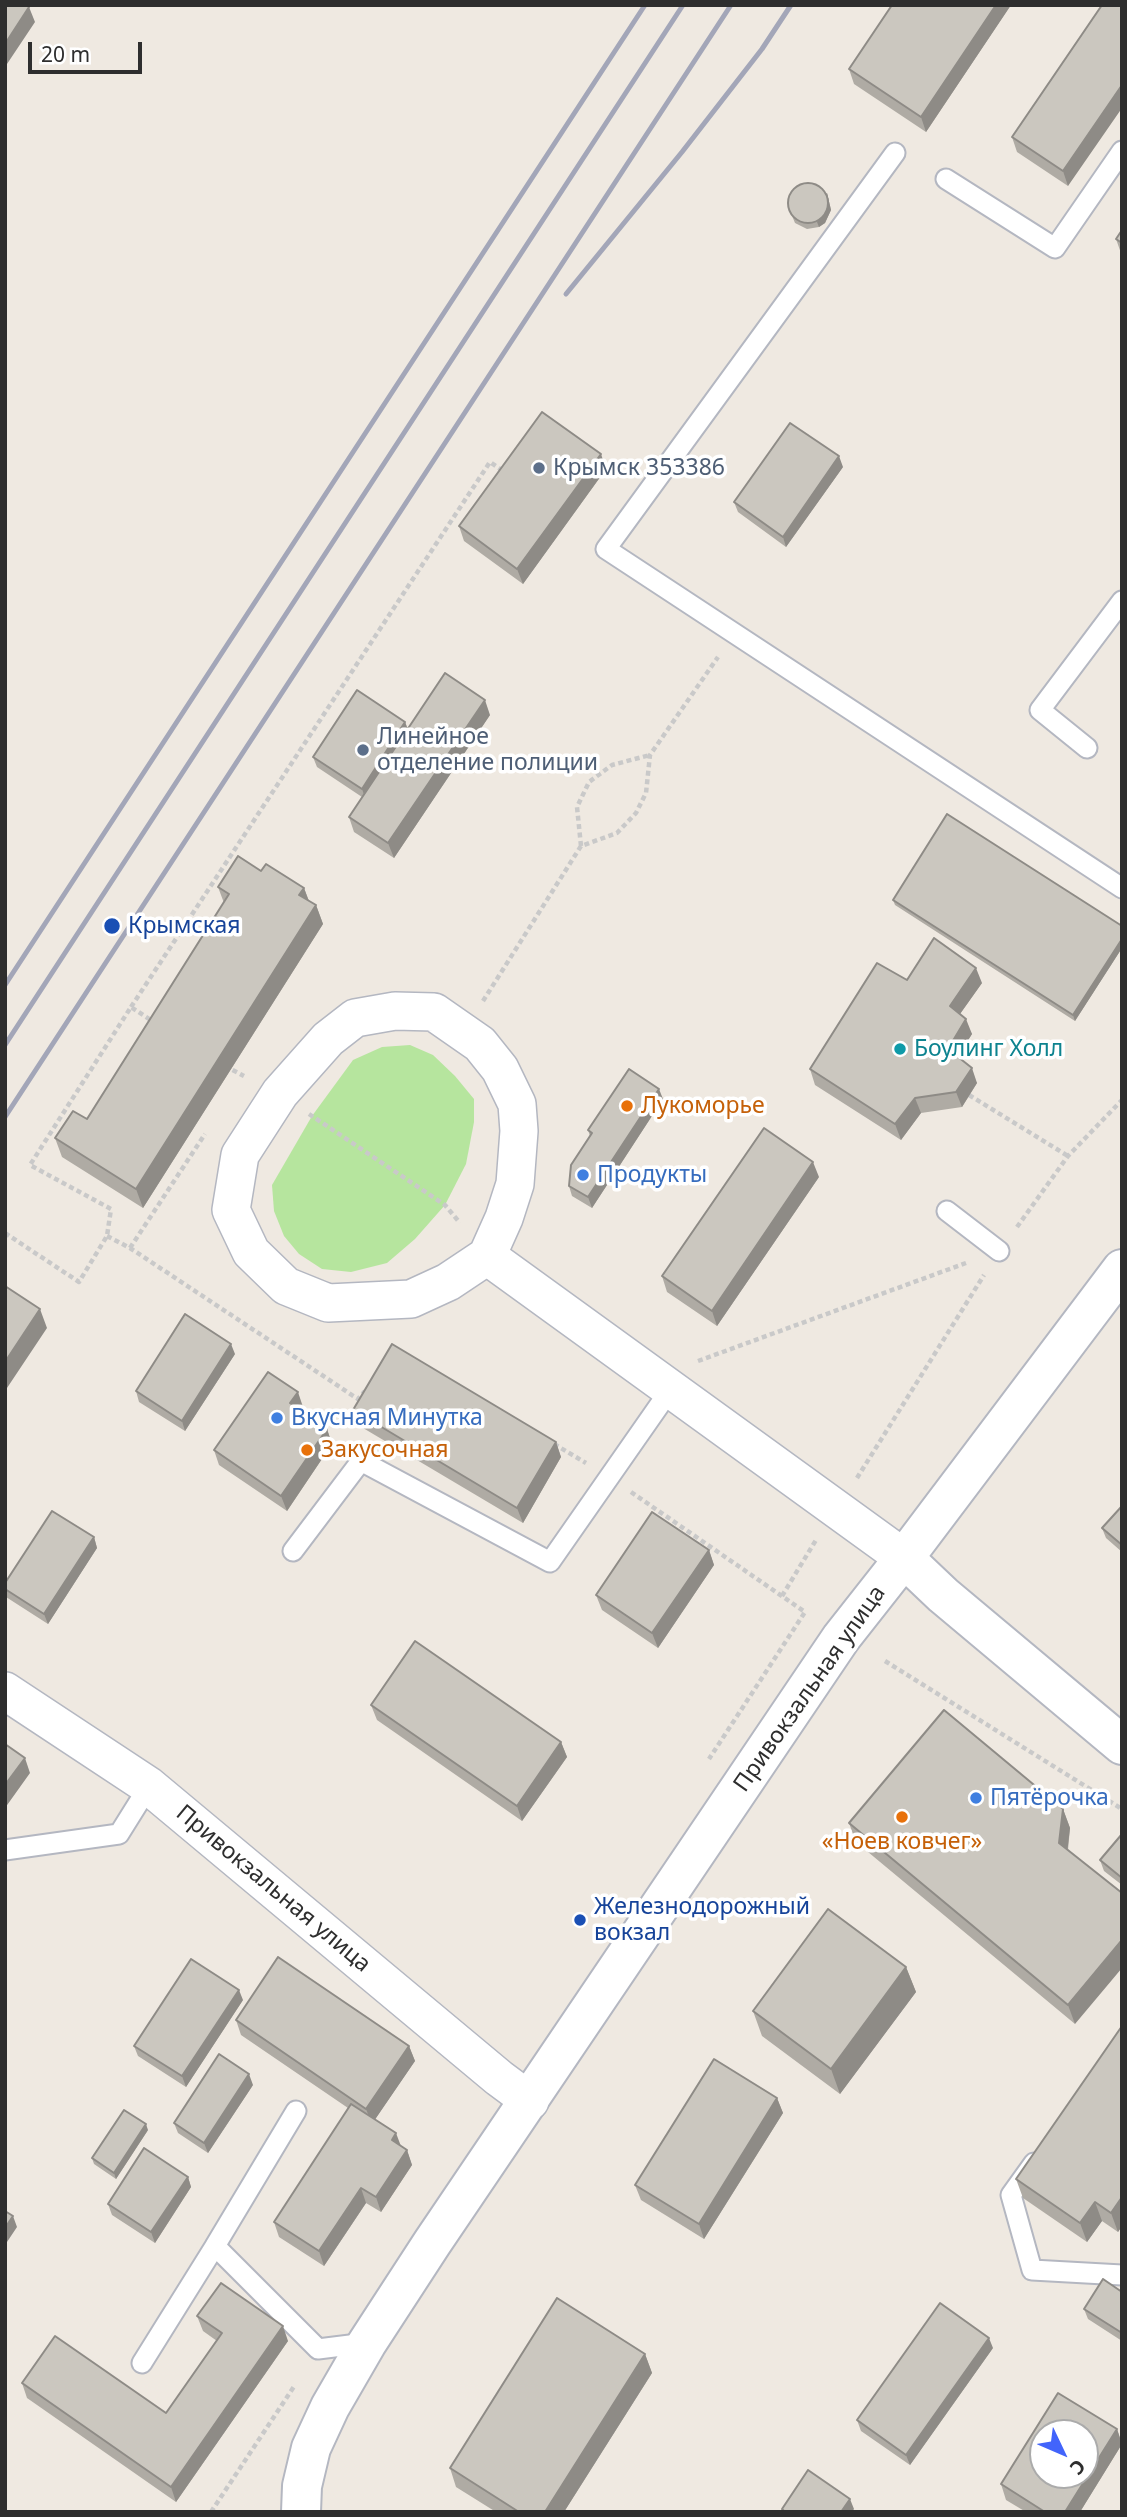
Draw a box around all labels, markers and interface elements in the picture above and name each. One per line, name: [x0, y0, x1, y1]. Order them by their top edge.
scale bar: [32, 28, 145, 72]
text: 20 m: [41, 40, 90, 68]
place label: Крымск 353386: [553, 454, 725, 482]
marker: Крымск 353386: [531, 460, 547, 476]
place label: Линейное отделение полиции: [377, 723, 598, 777]
marker: Линейное отделение полиции: [355, 742, 371, 758]
place label: Крымская: [128, 912, 241, 940]
marker: Крымская: [102, 916, 122, 936]
place label: Боулинг Холл: [914, 1035, 1063, 1063]
marker: Боулинг Холл: [892, 1041, 908, 1057]
place label: Лукоморье: [641, 1092, 765, 1120]
marker: Лукоморье: [619, 1098, 635, 1114]
place label: Продукты: [597, 1161, 707, 1189]
marker: Продукты: [575, 1167, 591, 1183]
place label: Вкусная Минутка: [291, 1404, 483, 1432]
marker: Вкусная Минутка: [269, 1410, 285, 1426]
place label: Закусочная: [321, 1436, 449, 1464]
marker: Закусочная: [299, 1442, 315, 1458]
street label: Привокзальная улица: [728, 1581, 892, 1797]
place label: Пятёрочка: [990, 1784, 1109, 1812]
marker: Пятёрочка: [968, 1790, 984, 1806]
street label: Привокзальная улица: [170, 1800, 376, 1978]
marker: «Ноев ковчег»: [894, 1809, 910, 1825]
place label: «Ноев ковчег»: [822, 1828, 982, 1856]
place label: Железнодорожный вокзал: [594, 1893, 810, 1947]
marker: Железнодорожный вокзал: [572, 1912, 588, 1928]
north arrow: [1029, 2419, 1099, 2489]
text: С: [1064, 2454, 1091, 2481]

